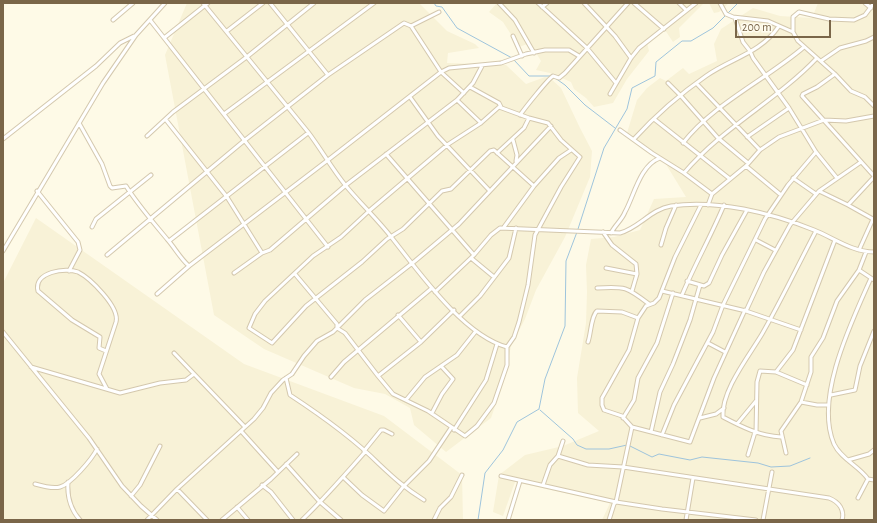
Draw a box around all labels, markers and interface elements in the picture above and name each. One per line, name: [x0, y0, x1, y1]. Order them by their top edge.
scale bar: [737, 12, 833, 38]
text: 200 m: [742, 21, 772, 33]

